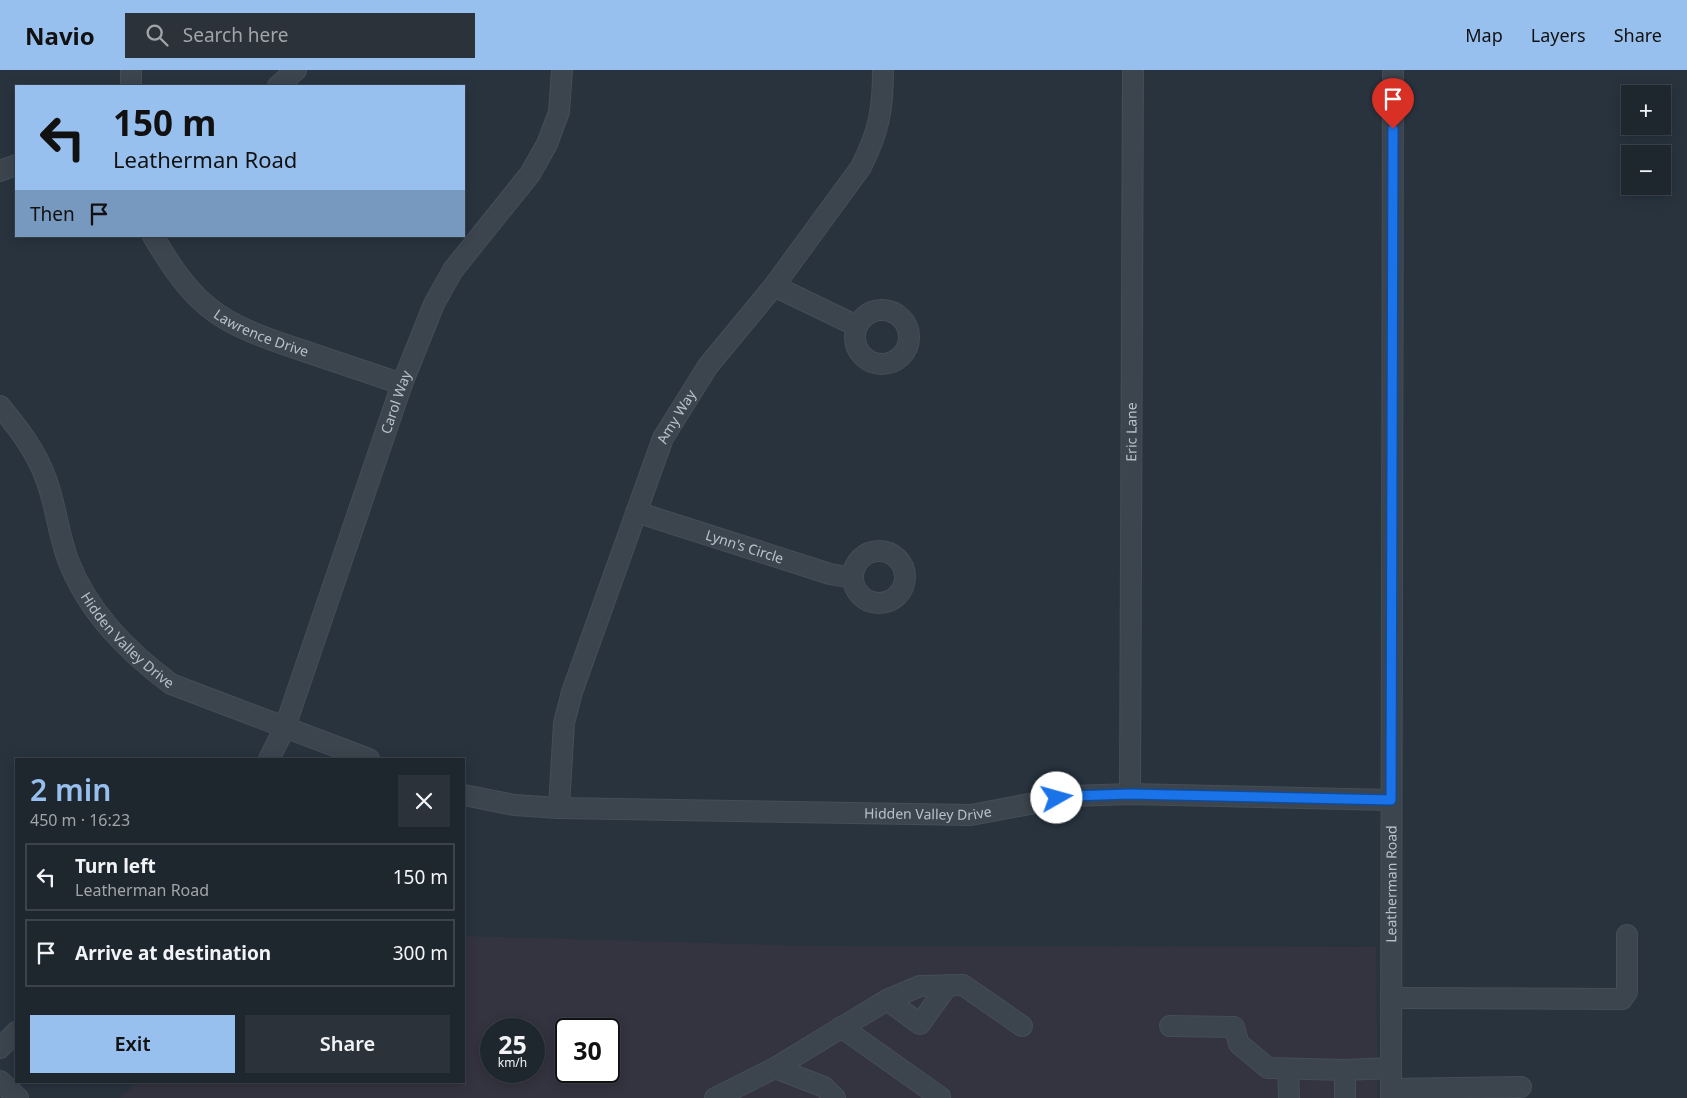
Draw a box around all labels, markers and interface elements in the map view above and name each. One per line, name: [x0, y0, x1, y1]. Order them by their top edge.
search box: [125, 13, 475, 58]
text: Navio: [25, 19, 95, 52]
icon: search: [143, 21, 171, 49]
text: Search here: [183, 22, 289, 48]
text: Map: [1465, 23, 1503, 47]
text: Layers: [1531, 23, 1586, 47]
text: Share: [1614, 23, 1662, 47]
pin: [1372, 78, 1414, 129]
icon: arrive: [1379, 85, 1407, 113]
map controls: [1621, 85, 1671, 195]
button: +: [1621, 85, 1671, 135]
text: 150 m: [113, 99, 216, 146]
icon: left: [30, 105, 95, 170]
text: Leatherman Road: [113, 144, 297, 174]
button: −: [1621, 145, 1671, 195]
icon: arrive: [85, 200, 113, 228]
text: Then: [30, 201, 75, 227]
street label: Lawrence Drive: [210, 304, 311, 361]
street label: Carol Way: [376, 367, 416, 436]
street label: Amy Way: [652, 385, 700, 446]
street label: Eric Lane: [1121, 402, 1141, 462]
street label: Lynn's Circle: [703, 525, 786, 568]
street label: Hidden Valley Drive: [77, 588, 179, 692]
text: 2 min: [30, 769, 111, 810]
position arrow: [1030, 771, 1082, 823]
button: close: [398, 775, 450, 827]
street label: Hidden Valley Drive: [864, 801, 993, 824]
text: 450 m · 16:23: [30, 809, 130, 831]
street label: Leatherman Road: [1381, 825, 1401, 943]
text: Turn left: [75, 853, 156, 879]
icon: left: [32, 863, 60, 891]
text: 150 m: [393, 864, 448, 890]
text: Leatherman Road: [75, 879, 209, 901]
icon: arrive: [32, 939, 60, 967]
text: Arrive at destination: [75, 940, 271, 966]
text: 300 m: [393, 940, 448, 966]
button: Exit: [30, 1015, 235, 1073]
button: Share: [245, 1015, 450, 1073]
speed limit sign: 30: [555, 1018, 620, 1083]
text: 25: [498, 1027, 527, 1061]
text: km/h: [498, 1054, 527, 1071]

